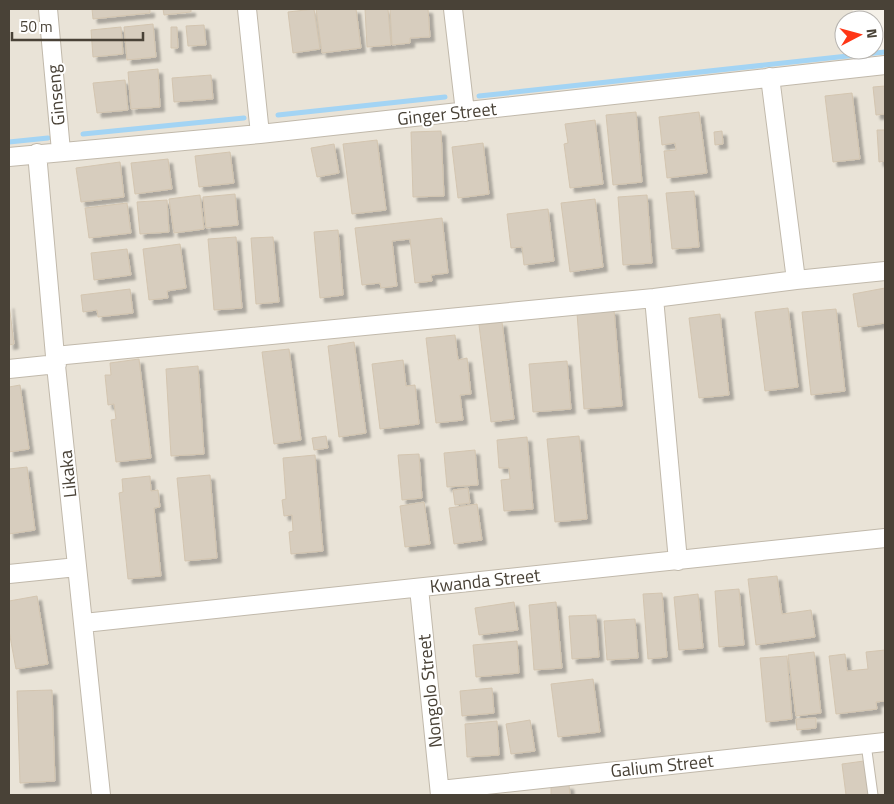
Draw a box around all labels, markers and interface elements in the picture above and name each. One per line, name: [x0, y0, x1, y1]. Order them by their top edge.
scale bar: [12, 10, 144, 42]
north arrow: [834, 10, 884, 60]
text: 50 m: [20, 15, 53, 38]
text: N: [861, 28, 883, 40]
street label: Ginseng: [39, 63, 72, 127]
street label: Ginger Street: [396, 95, 499, 132]
street label: Likaka: [52, 449, 83, 499]
street label: Kwanda Street: [428, 561, 542, 600]
street label: Nongolo Street: [410, 632, 449, 749]
street label: Galium Street: [609, 747, 715, 784]

